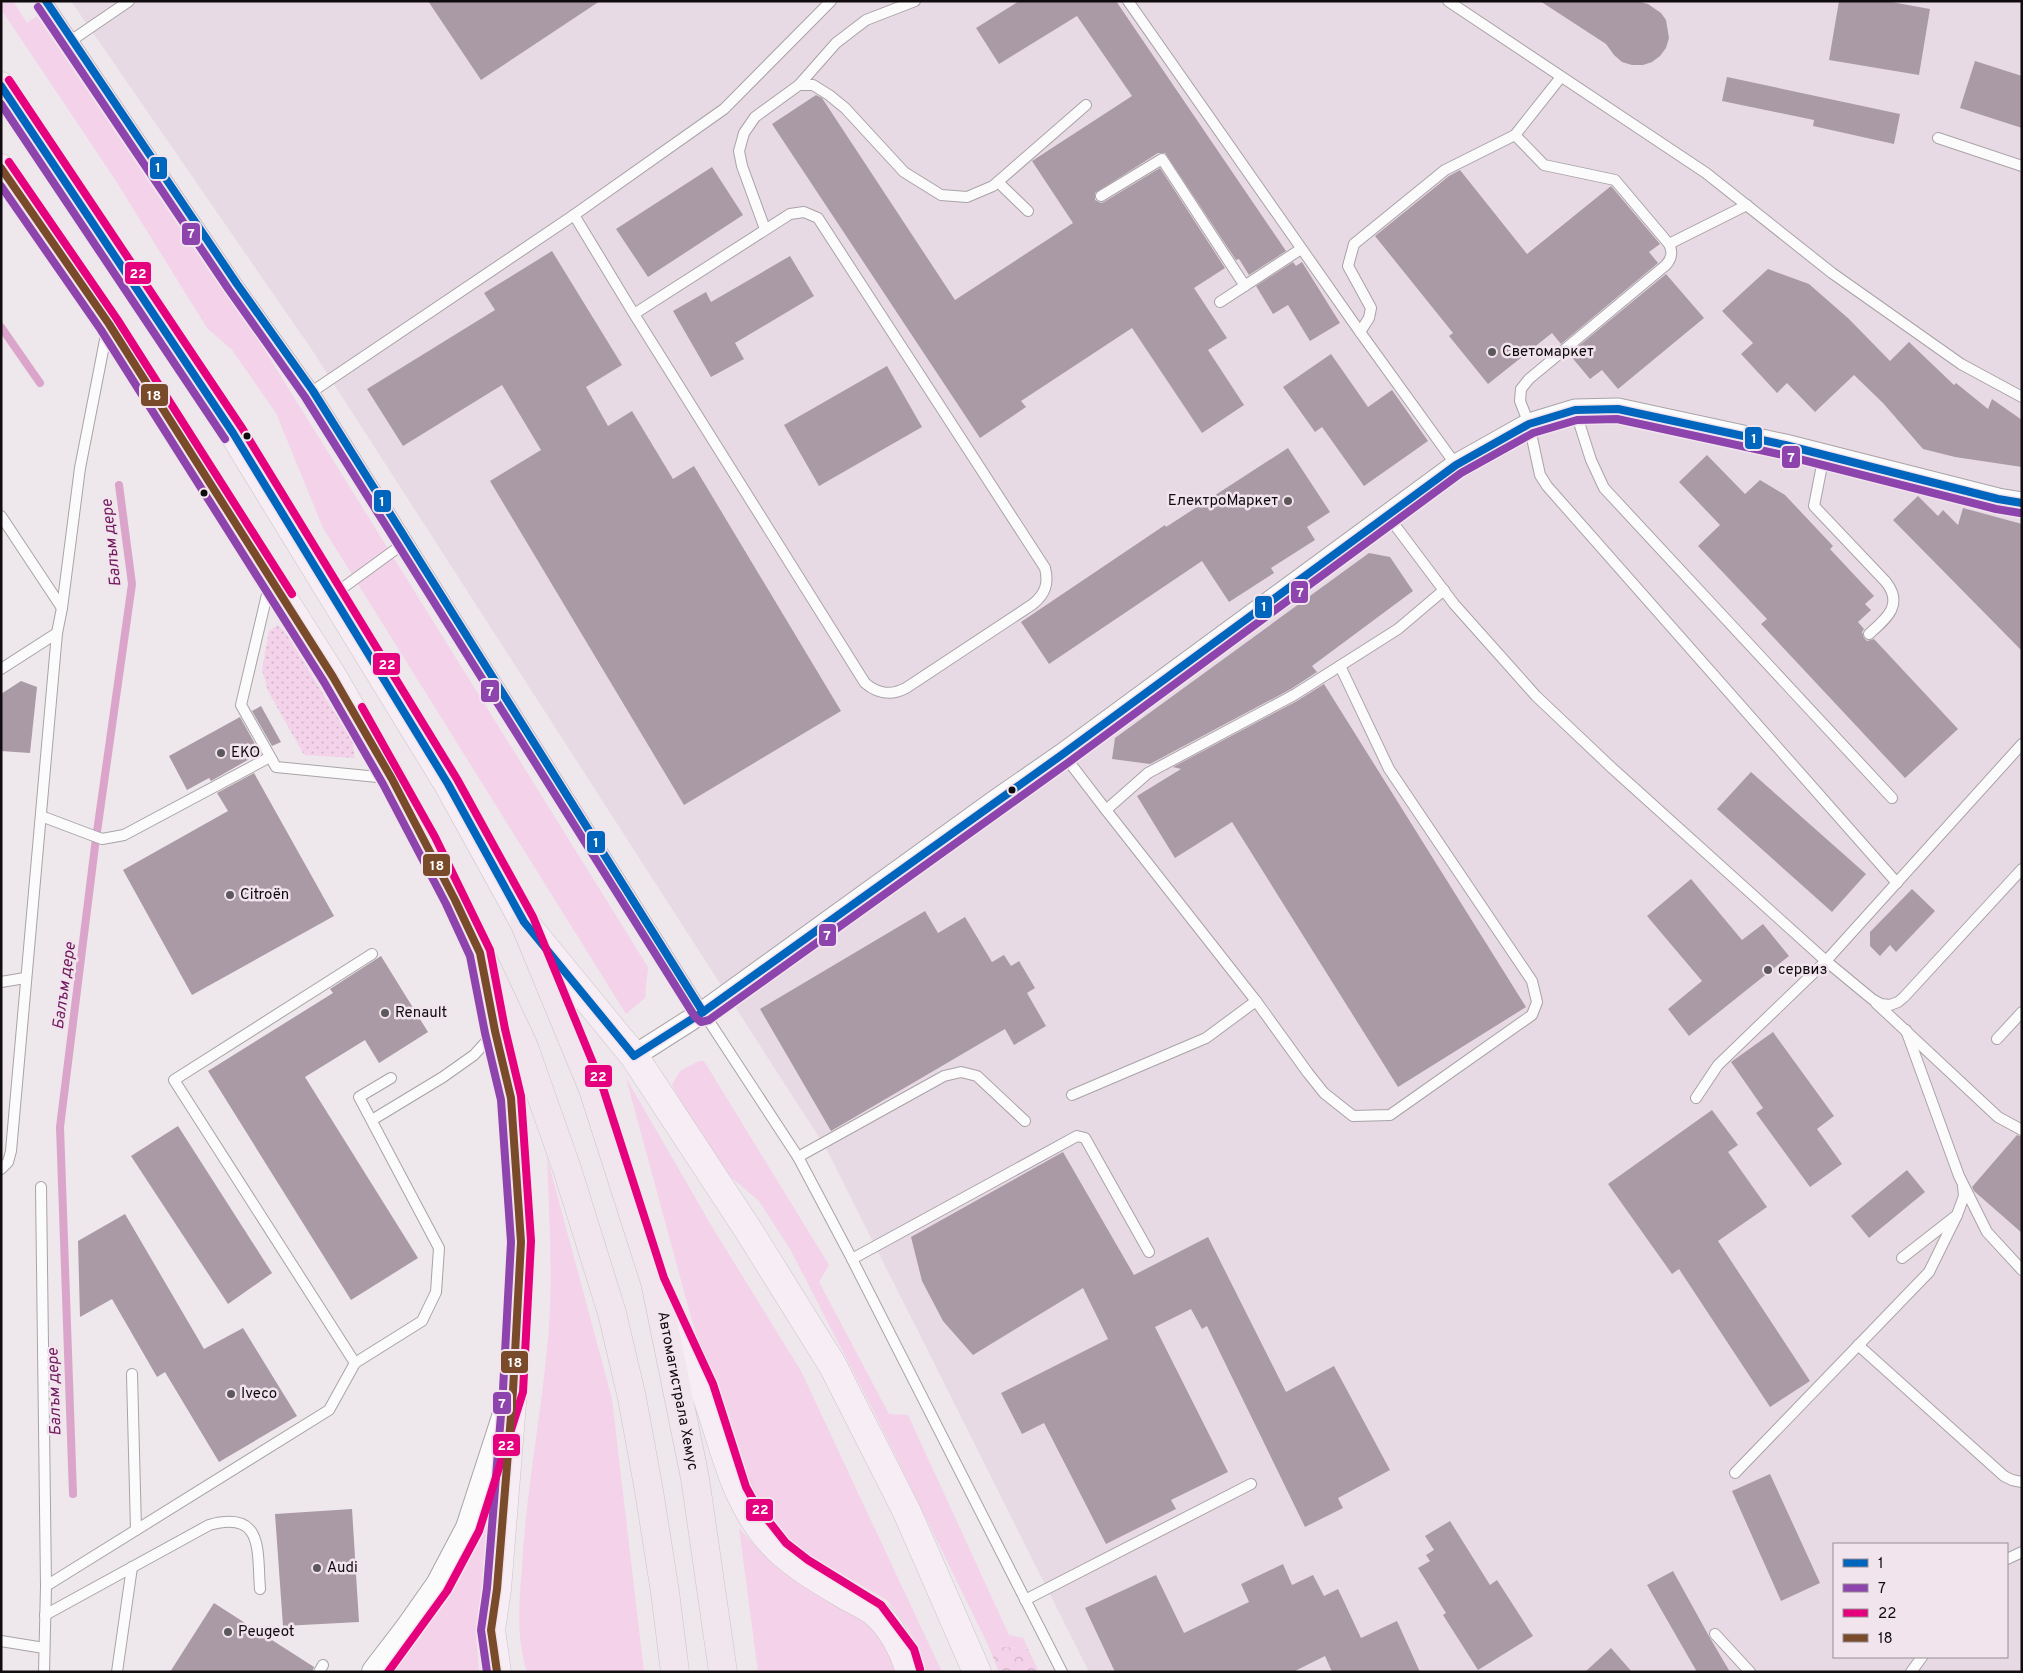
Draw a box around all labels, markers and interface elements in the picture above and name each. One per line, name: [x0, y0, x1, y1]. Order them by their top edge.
line badge: 1: [149, 156, 168, 180]
text: 1: [155, 160, 161, 177]
line badge: 7: [181, 222, 201, 246]
text: 7: [187, 226, 195, 243]
line badge: 22: [124, 261, 152, 285]
text: 22: [129, 266, 147, 283]
place label: Светомаркет: [1502, 343, 1594, 362]
marker: Светомаркет: [1486, 346, 1498, 358]
line badge: 18: [140, 383, 169, 407]
text: 18: [147, 388, 161, 405]
line badge: 1: [1744, 426, 1763, 450]
unlabelled marker: [242, 431, 252, 441]
text: 1: [1751, 431, 1757, 448]
line badge: 7: [1781, 445, 1801, 469]
text: 7: [1787, 450, 1795, 467]
unlabelled marker: [199, 488, 209, 498]
line badge: 1: [373, 489, 392, 513]
place label: ЕлектроМаркет: [1168, 492, 1278, 511]
text: 1: [379, 494, 385, 511]
marker: ЕлектроМаркет: [1282, 495, 1294, 507]
water label: Балъм дере: [97, 497, 127, 588]
line badge: 7: [1290, 580, 1309, 604]
text: 7: [1296, 585, 1304, 602]
line badge: 1: [1254, 595, 1273, 619]
text: 1: [1261, 599, 1267, 616]
line badge: 22: [372, 652, 401, 676]
text: 22: [378, 657, 396, 674]
line badge: 7: [480, 679, 500, 703]
text: 7: [486, 684, 494, 701]
place label: EKO: [231, 744, 260, 763]
marker: EKO: [215, 747, 227, 759]
unlabelled marker: [1007, 785, 1017, 795]
line badge: 1: [586, 830, 606, 854]
text: 1: [593, 835, 599, 852]
line badge: 18: [422, 853, 451, 877]
text: 18: [430, 858, 444, 875]
place label: Citroën: [240, 886, 289, 905]
marker: Citroën: [224, 889, 236, 901]
line badge: 7: [818, 923, 837, 947]
text: 7: [823, 928, 831, 945]
water label: Балъм дере: [49, 940, 81, 1031]
place label: сервиз: [1778, 961, 1828, 980]
marker: сервиз: [1762, 964, 1774, 976]
place label: Renault: [395, 1004, 447, 1023]
marker: Renault: [379, 1007, 391, 1019]
line badge: 22: [584, 1064, 613, 1088]
text: 22: [589, 1069, 607, 1086]
street label: Автомагистрала Хемус: [652, 1310, 702, 1472]
water label: Балъм дере: [43, 1347, 67, 1436]
line badge: 18: [500, 1350, 529, 1374]
text: 18: [508, 1355, 522, 1372]
place label: Iveco: [241, 1385, 277, 1404]
marker: Iveco: [225, 1388, 237, 1400]
line badge: 7: [492, 1391, 512, 1415]
text: 7: [498, 1396, 506, 1413]
line badge: 22: [492, 1433, 521, 1457]
text: 22: [497, 1438, 515, 1455]
line badge: 22: [745, 1498, 774, 1522]
text: 22: [751, 1502, 769, 1519]
legend: [1833, 1543, 2008, 1658]
text: 1: [1878, 1555, 1884, 1574]
place label: Audi: [327, 1559, 358, 1578]
marker: Audi: [311, 1562, 323, 1574]
text: 7: [1878, 1580, 1886, 1599]
text: 22: [1878, 1605, 1896, 1624]
place label: Peugeot: [238, 1623, 295, 1642]
marker: Peugeot: [222, 1626, 234, 1638]
text: 18: [1878, 1630, 1893, 1649]

